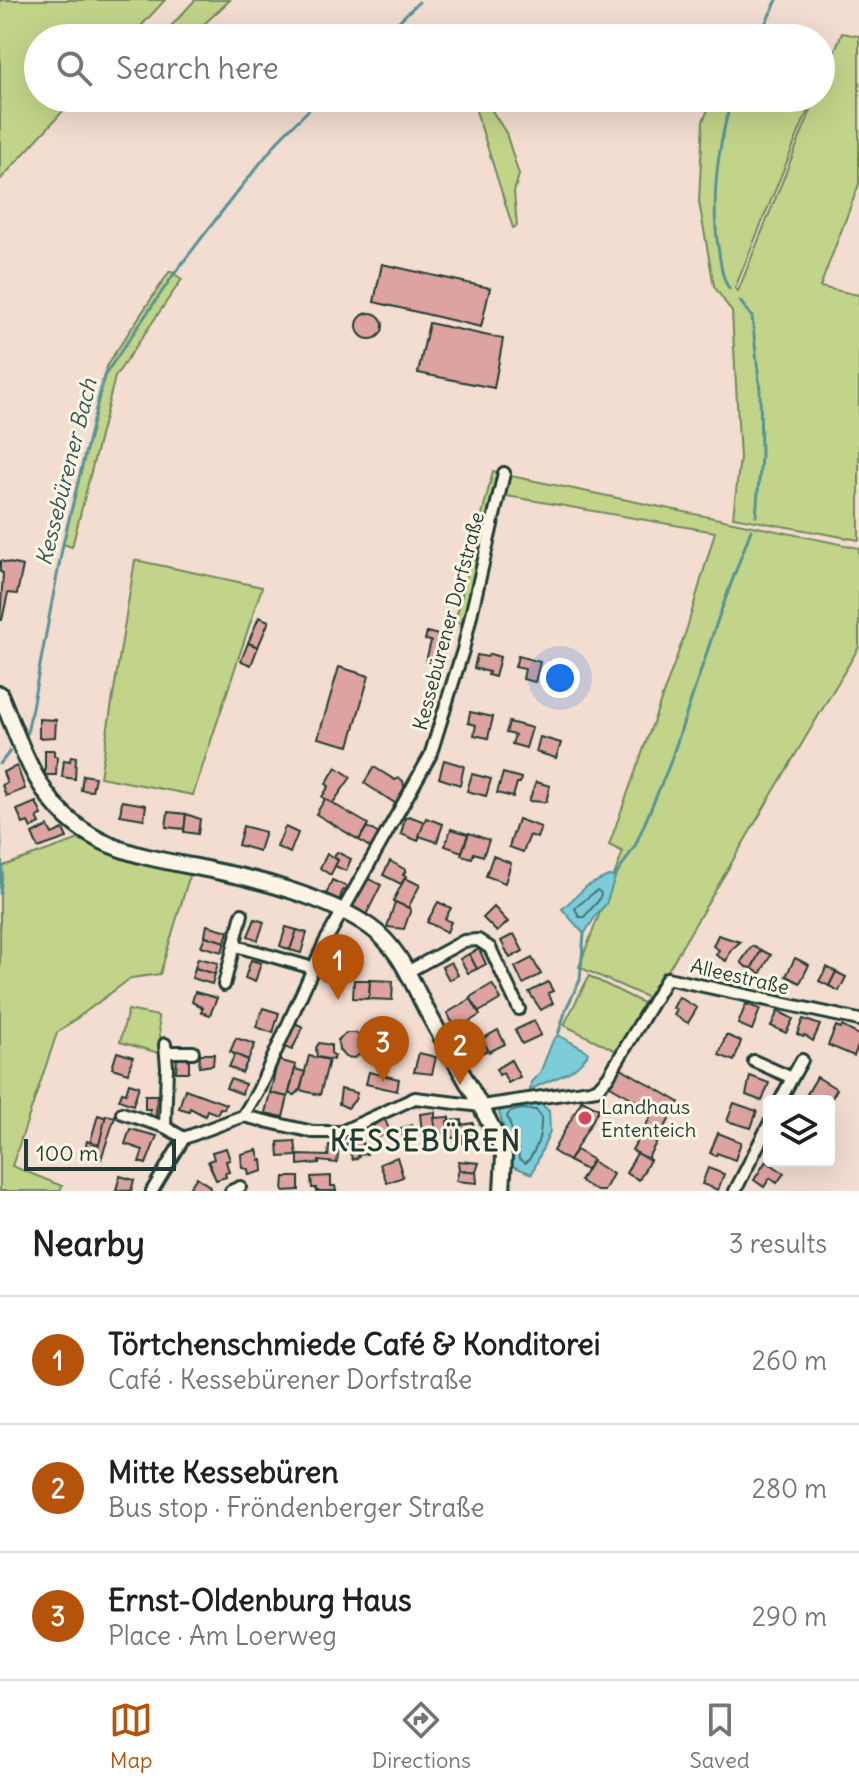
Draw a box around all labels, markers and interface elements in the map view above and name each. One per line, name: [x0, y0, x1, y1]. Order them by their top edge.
search box: [24, 24, 835, 112]
icon: search: [52, 46, 96, 90]
text: Search here: [116, 49, 279, 87]
water label: Kessebürener Bach: [29, 374, 103, 568]
street label: Kessebürener Dorfstraße: [407, 509, 489, 733]
your location: [540, 658, 580, 698]
pin: 1: [312, 934, 364, 1000]
street label: Alleestraße: [688, 953, 792, 999]
pin: 3: [357, 1016, 409, 1082]
pin: 2: [434, 1019, 486, 1085]
place label: Landhaus Ententeich: [601, 1094, 696, 1142]
map controls: [763, 1095, 835, 1167]
button: layers: [763, 1095, 835, 1167]
marker: Landhaus Ententeich: [576, 1109, 594, 1127]
district label: KESSEBÜREN: [330, 1122, 522, 1159]
scale bar: [24, 1135, 176, 1171]
text: 100 m: [36, 1139, 98, 1167]
text: Nearby: [32, 1222, 145, 1265]
text: 3 results: [729, 1227, 827, 1260]
text: Törtchenschmiede Café & Konditorei: [108, 1325, 600, 1363]
text: 1: [53, 1344, 63, 1377]
text: 260 m: [752, 1344, 827, 1377]
text: Café · Kessebürener Dorfstraße: [108, 1363, 472, 1396]
text: Mitte Kessebüren: [108, 1453, 339, 1491]
text: 2: [51, 1472, 65, 1505]
text: 280 m: [752, 1472, 827, 1505]
text: Bus stop · Fröndenberger Straße: [108, 1491, 484, 1524]
text: Ernst-Oldenburg Haus: [108, 1581, 412, 1619]
text: 3: [51, 1600, 65, 1633]
text: 290 m: [752, 1600, 827, 1633]
text: Place · Am Loerweg: [108, 1619, 337, 1652]
tab: Map: [109, 1698, 153, 1774]
tab: Directions: [372, 1698, 471, 1774]
tab: Saved: [689, 1698, 750, 1774]

